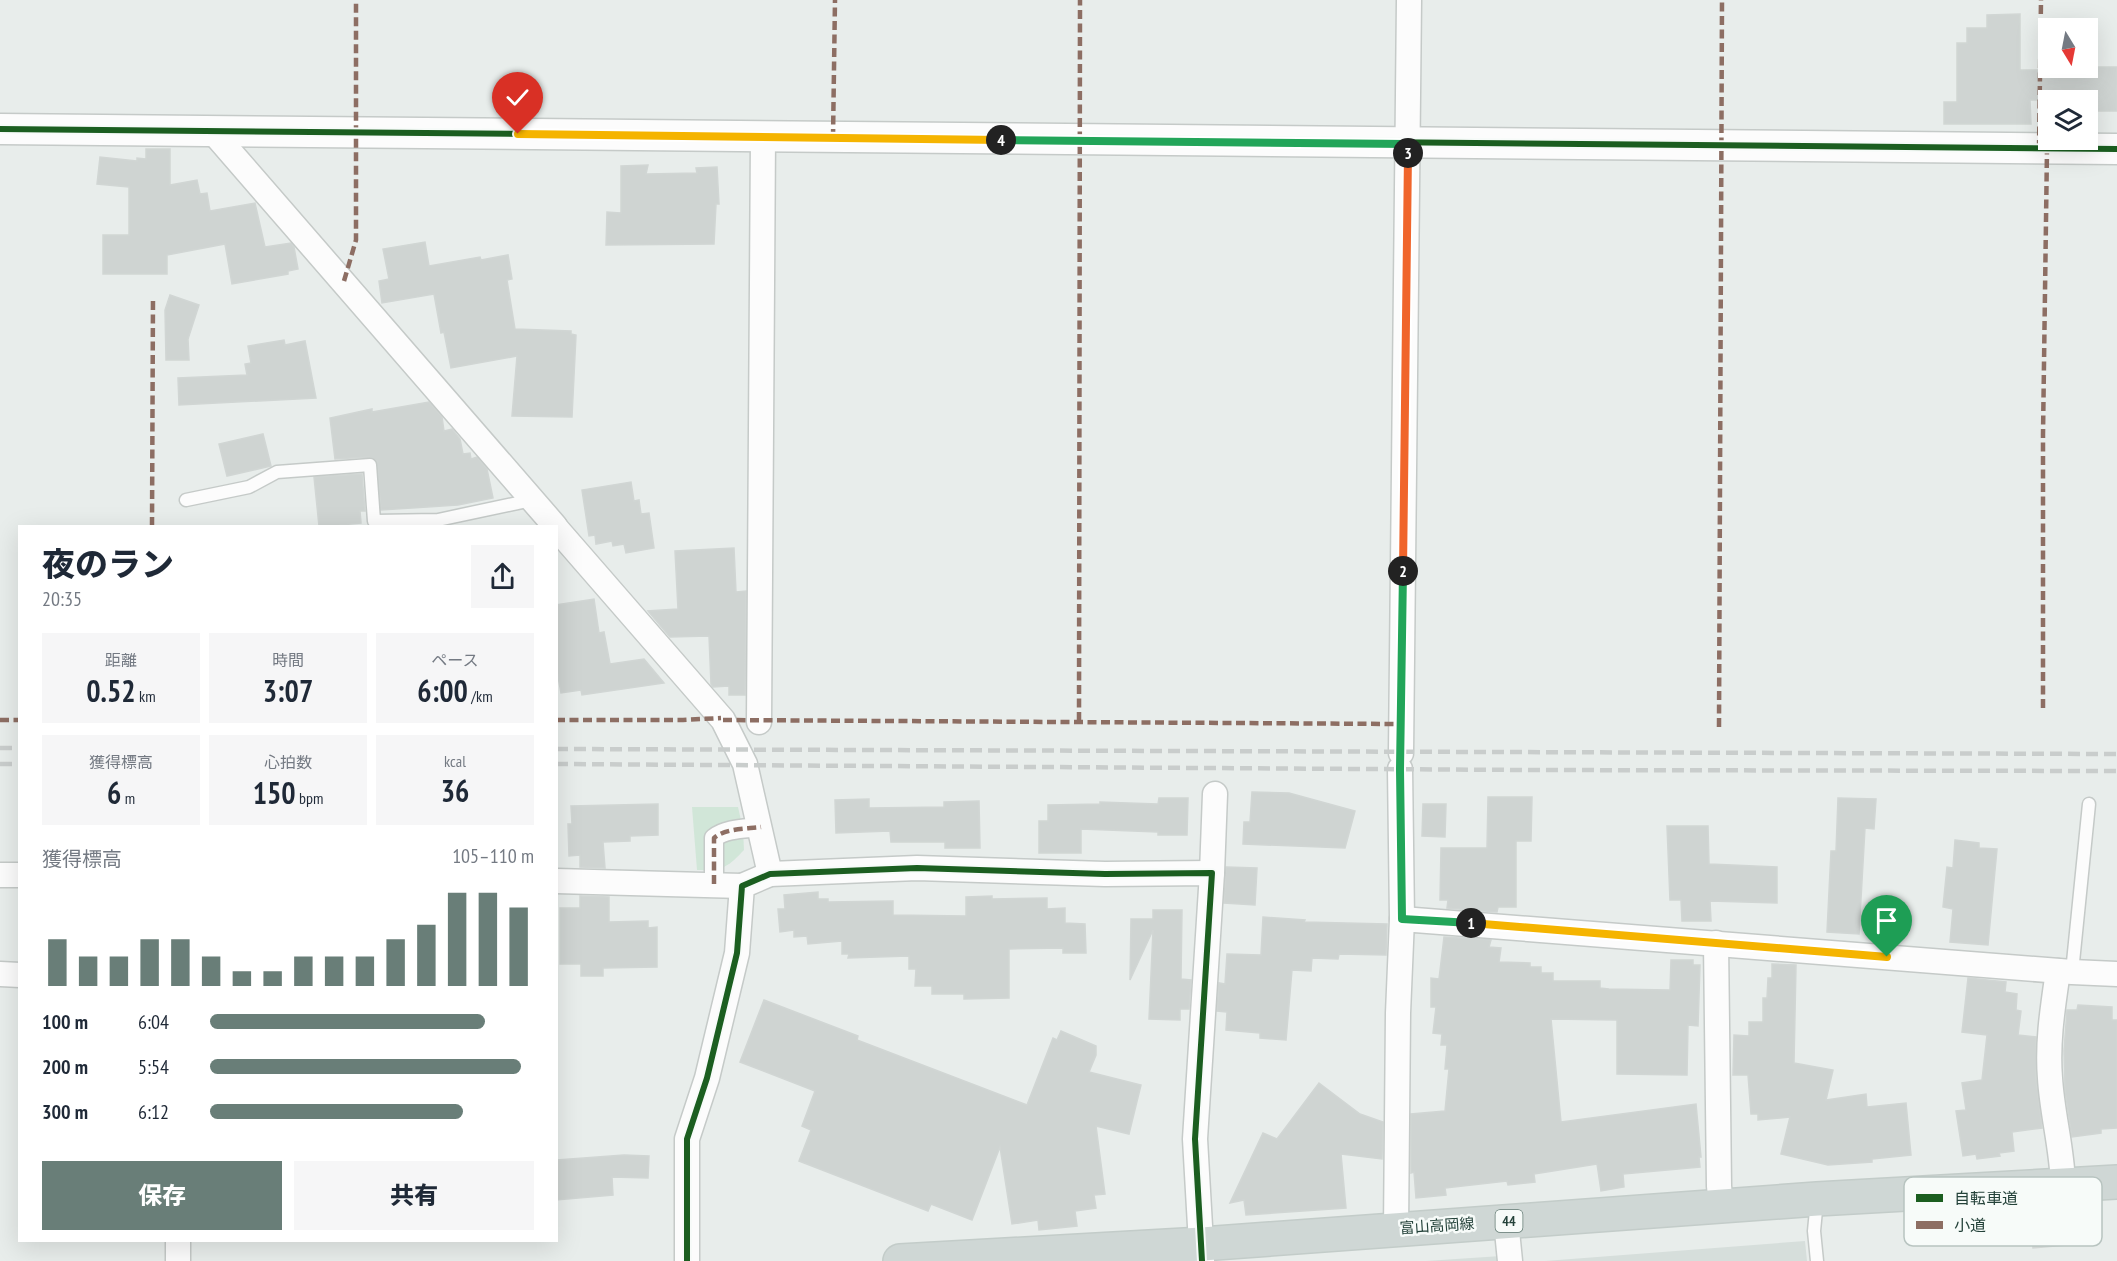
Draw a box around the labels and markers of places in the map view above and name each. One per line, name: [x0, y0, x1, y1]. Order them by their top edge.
pin: [492, 72, 543, 134]
pin: 4: [986, 125, 1016, 155]
pin: 3: [1393, 138, 1423, 168]
pin: 2: [1388, 556, 1418, 586]
pin: [1861, 895, 1912, 957]
pin: 1: [1456, 908, 1486, 938]

